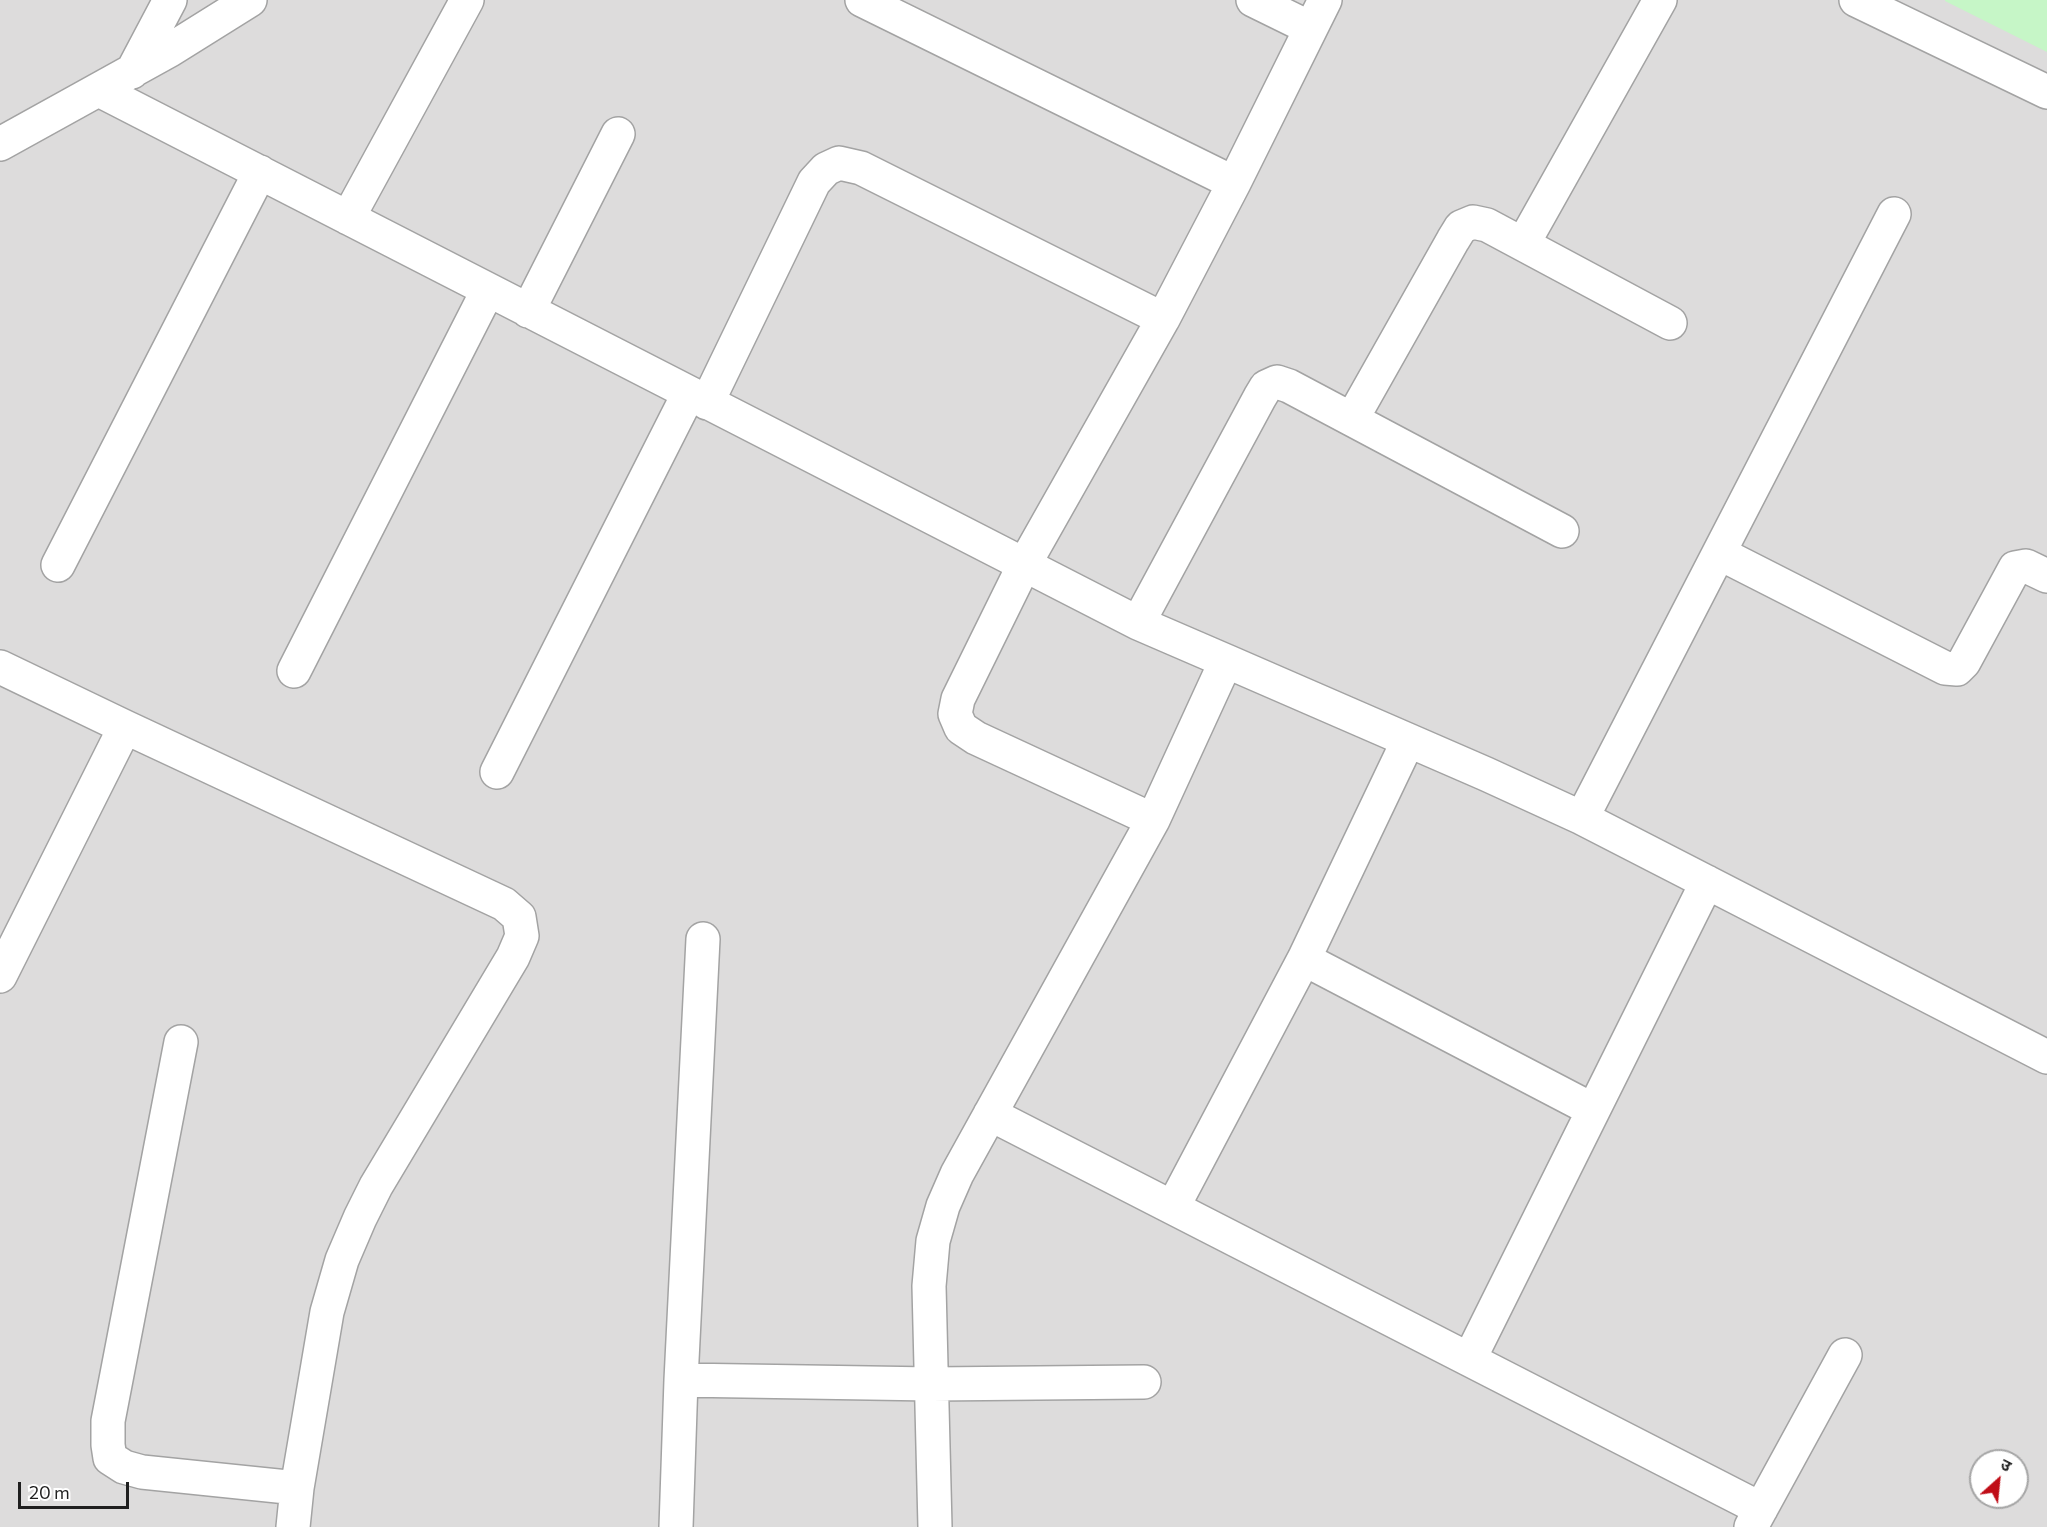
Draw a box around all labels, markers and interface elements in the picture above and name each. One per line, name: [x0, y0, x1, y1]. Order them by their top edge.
north arrow: [1969, 1449, 2029, 1509]
text: उ: [1998, 1454, 2015, 1475]
scale bar: [21, 1470, 132, 1508]
text: 20 m: [29, 1481, 70, 1503]

